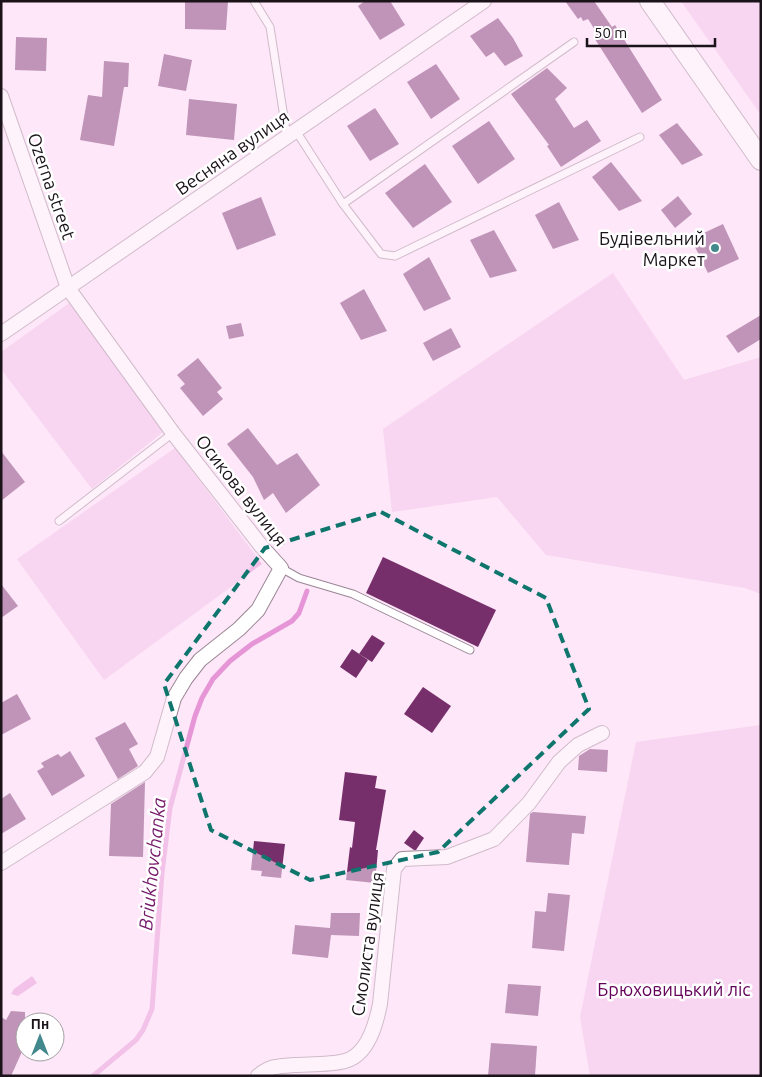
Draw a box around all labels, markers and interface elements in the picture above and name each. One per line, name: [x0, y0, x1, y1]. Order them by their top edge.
scale bar: [587, 15, 714, 47]
text: 50 m: [594, 24, 627, 41]
street label: Весняна вулиця: [172, 106, 292, 198]
street label: Ozerna street: [24, 130, 80, 242]
place label: Будівельний Маркет: [599, 228, 705, 269]
marker: Будівельний Маркет: [709, 242, 721, 254]
street label: Осикова вулиця: [192, 430, 292, 550]
water label: Briukhovchanka: [134, 797, 170, 931]
street label: Смолиста вулиця: [347, 871, 387, 1017]
park label: Брюховицький ліс: [597, 979, 751, 999]
north arrow: [15, 1012, 65, 1062]
text: Пн: [31, 1016, 49, 1032]

